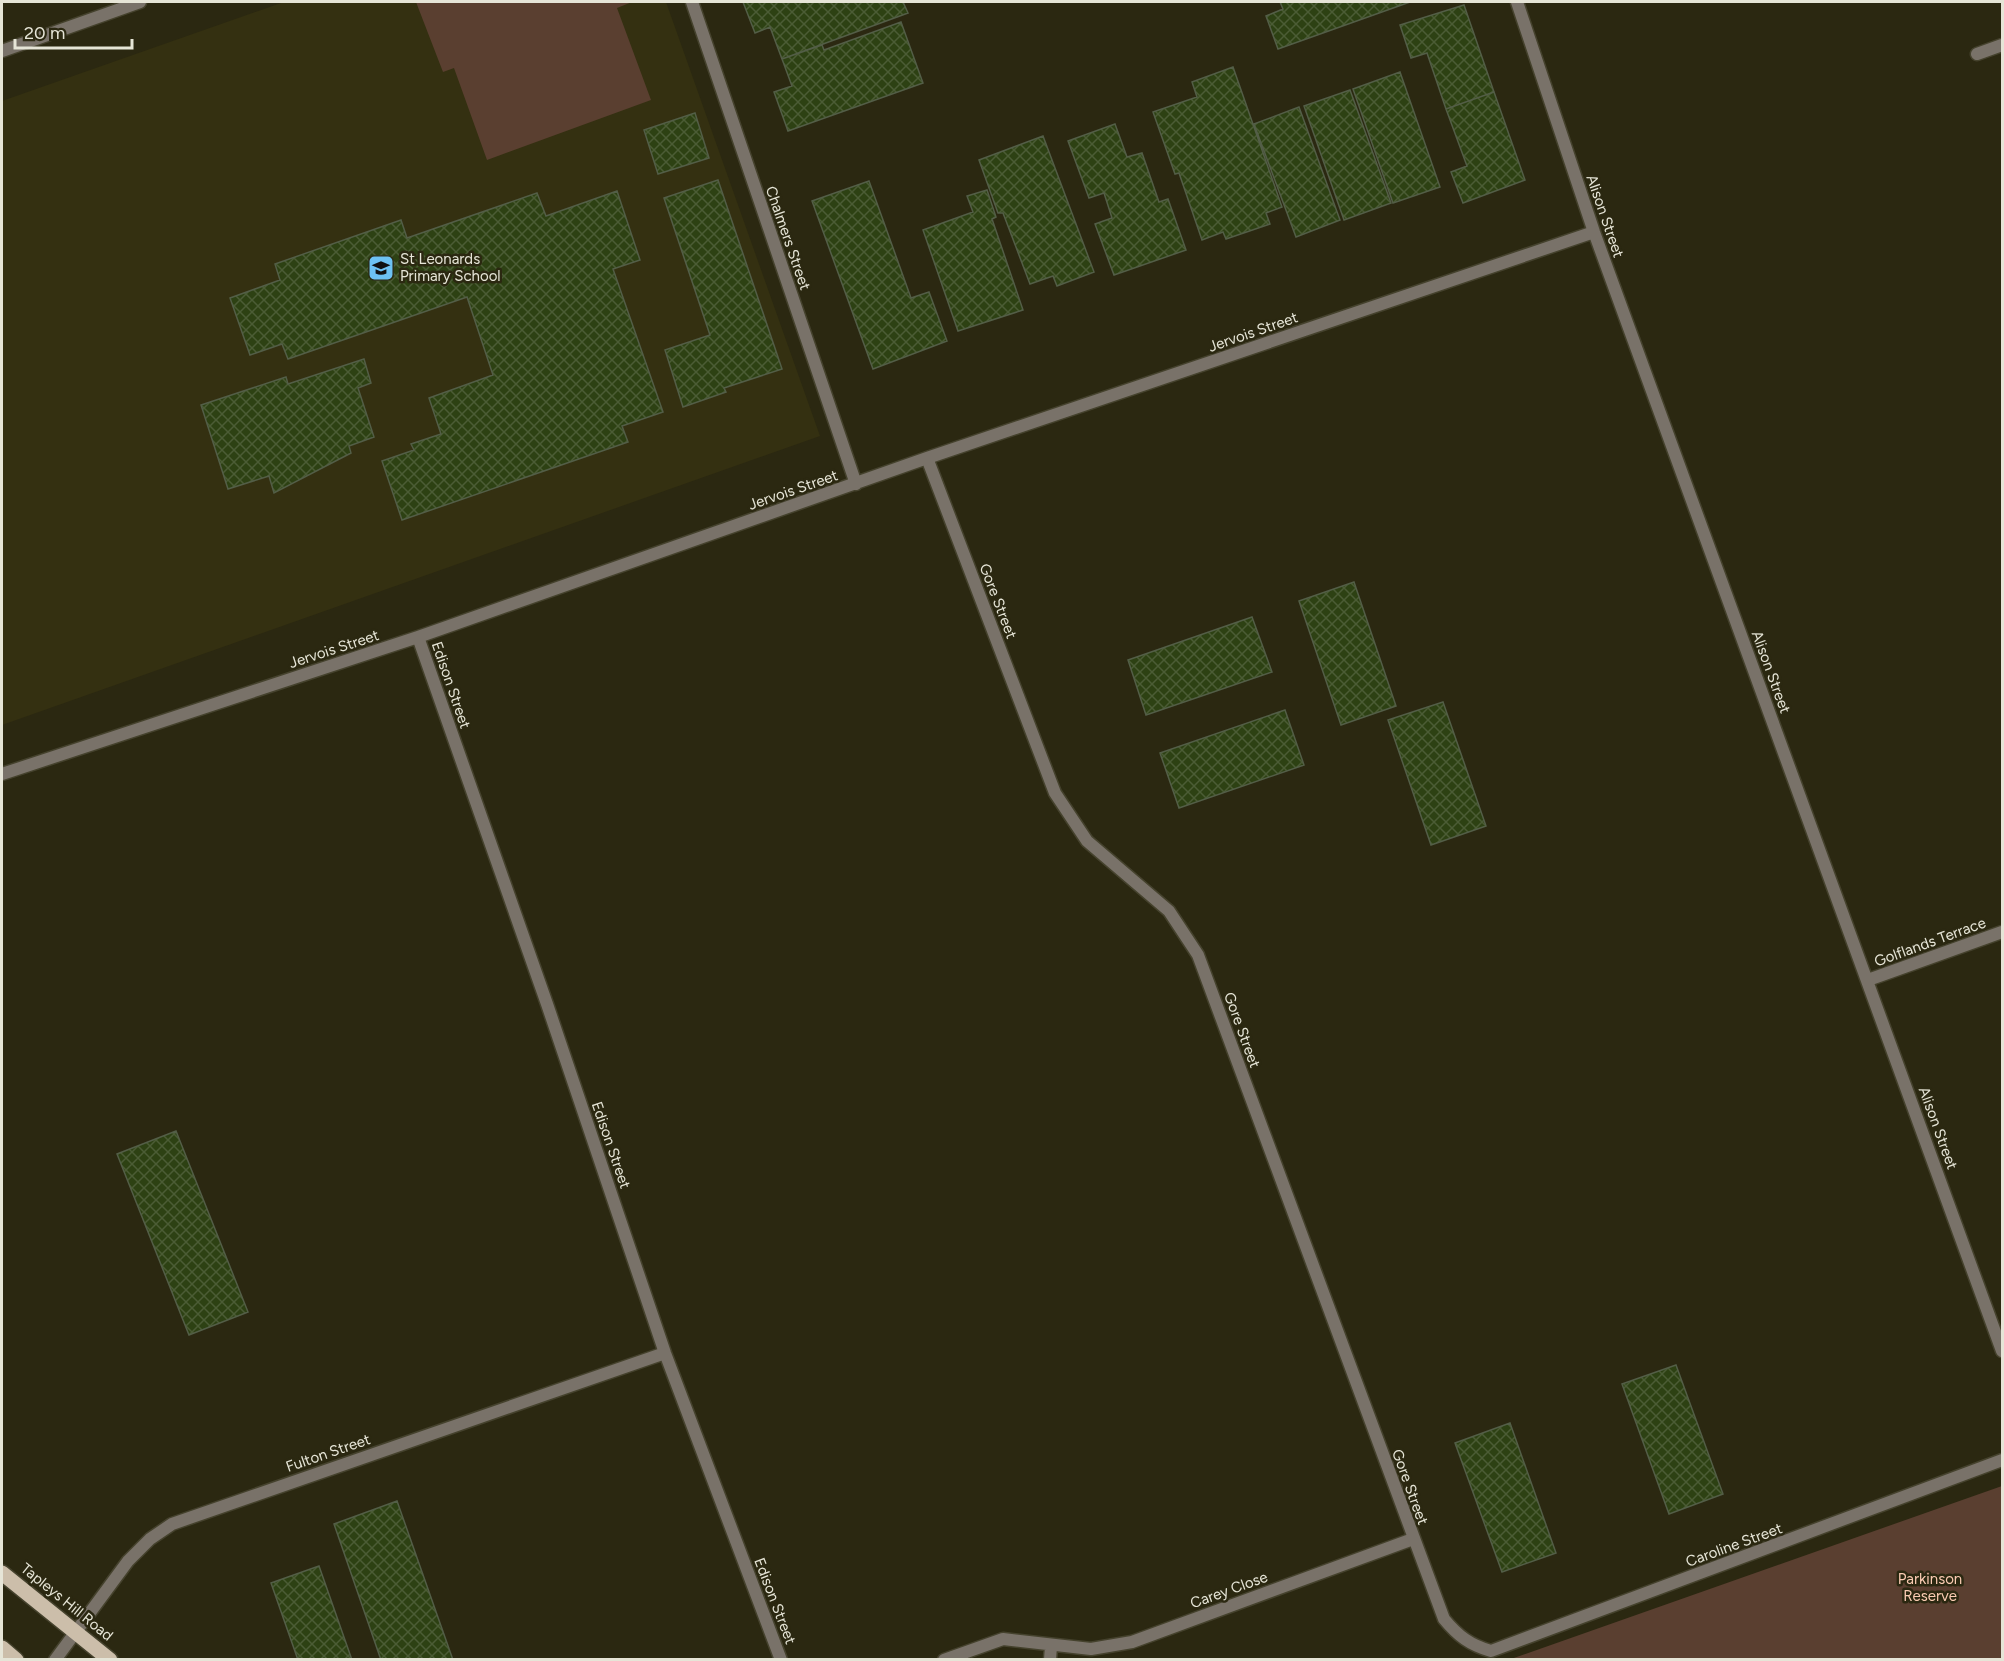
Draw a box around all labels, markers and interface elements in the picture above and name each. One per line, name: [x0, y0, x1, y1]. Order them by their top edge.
scale bar: [15, 12, 132, 50]
text: 20 m: [24, 22, 65, 44]
street label: Alison Street: [1582, 172, 1628, 260]
street label: Chalmers Street: [762, 184, 814, 293]
place label: St Leonards Primary School: [400, 250, 501, 285]
school or university icon: St Leonards Primary School: [366, 253, 396, 283]
street label: Jervois Street: [1206, 308, 1300, 356]
street label: Jervois Street: [746, 466, 840, 514]
street label: Gore Street: [975, 561, 1021, 641]
street label: Jervois Street: [287, 626, 382, 672]
street label: Alison Street: [1748, 628, 1794, 716]
street label: Edison Street: [428, 639, 474, 731]
street label: Golflands Terrace: [1872, 913, 1988, 971]
street label: Gore Street: [1220, 990, 1264, 1071]
street label: Alison Street: [1915, 1084, 1961, 1172]
street label: Edison Street: [588, 1099, 634, 1191]
street label: Fulton Street: [283, 1430, 373, 1476]
street label: Gore Street: [1388, 1447, 1432, 1528]
street label: Caroline Street: [1683, 1519, 1785, 1571]
street label: Edison Street: [750, 1555, 800, 1647]
street label: Tapleys Hill Road: [17, 1559, 117, 1645]
street label: Carey Close: [1188, 1568, 1270, 1612]
park label: Parkinson Reserve: [1898, 1570, 1962, 1605]

